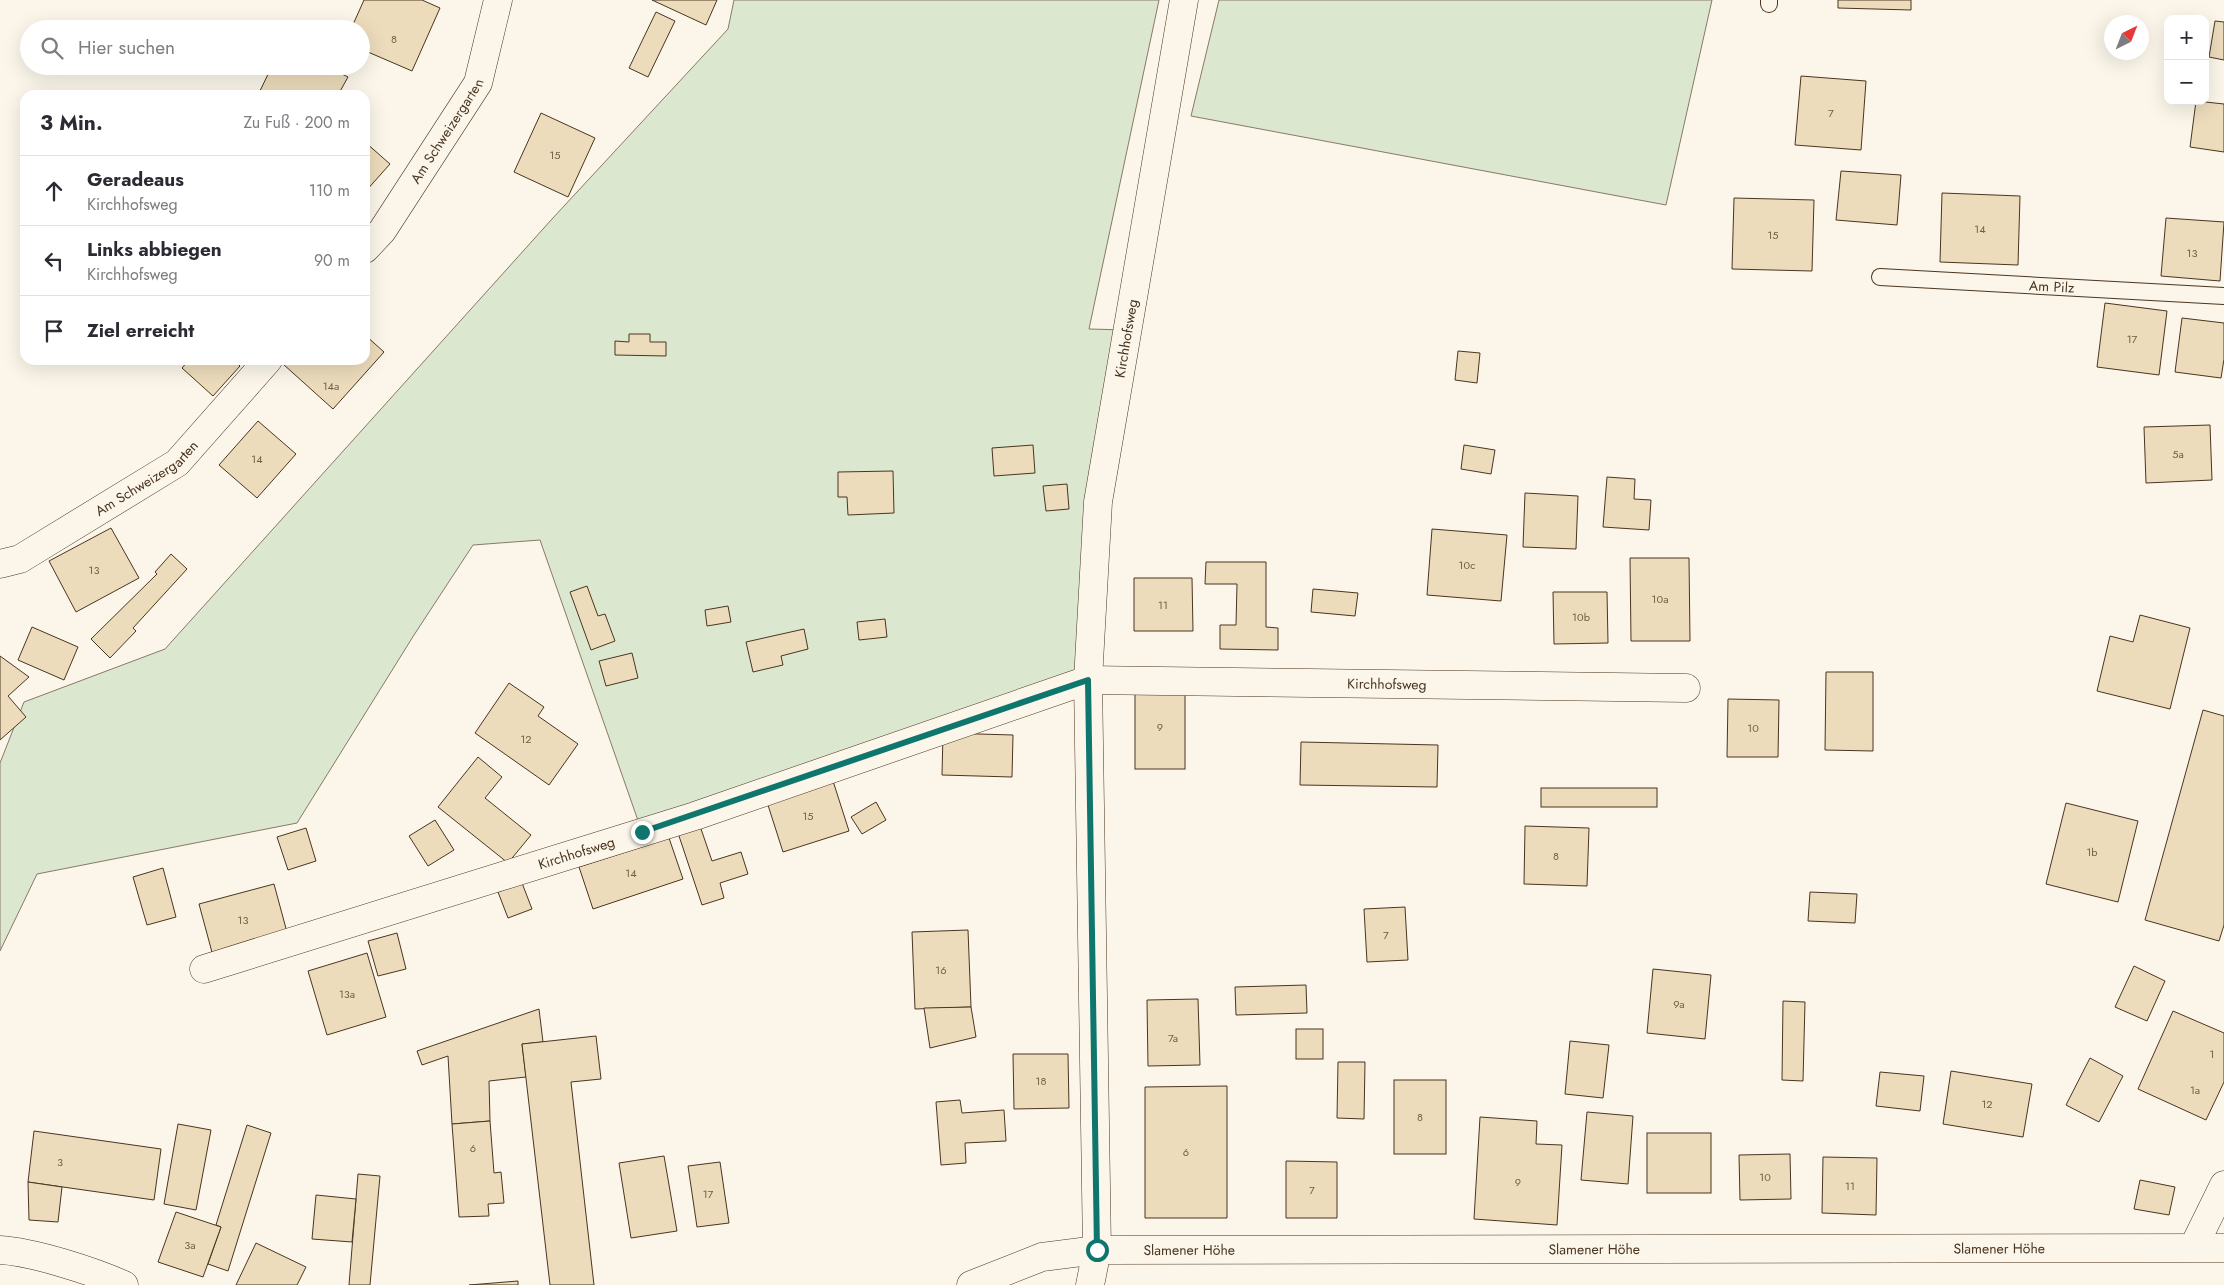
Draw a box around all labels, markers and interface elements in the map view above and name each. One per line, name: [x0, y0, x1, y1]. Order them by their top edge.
north arrow: [2104, 15, 2149, 60]
map controls: [2164, 15, 2209, 105]
button: +: [2164, 15, 2209, 60]
search box: [20, 20, 370, 75]
house number: 8: [391, 31, 397, 47]
icon: search: [38, 34, 66, 62]
text: Hier suchen: [78, 34, 175, 61]
button: −: [2164, 60, 2209, 105]
street label: Am Schweizergarten: [405, 77, 489, 187]
house number: 7: [1828, 105, 1834, 121]
text: 3 Min.: [40, 108, 103, 138]
text: Zu Fuß · 200 m: [243, 111, 350, 134]
house number: 15: [549, 147, 561, 163]
text: Geradeaus: [87, 166, 184, 193]
icon: ahead: [40, 177, 68, 205]
text: 110 m: [309, 179, 350, 202]
text: Kirchhofsweg: [87, 193, 178, 216]
house number: 14: [1974, 221, 1986, 237]
house number: 15: [1767, 227, 1779, 243]
text: Links abbiegen: [87, 236, 222, 263]
house number: 13: [2187, 245, 2197, 261]
icon: left: [40, 247, 68, 275]
text: 90 m: [314, 249, 350, 272]
text: Kirchhofsweg: [87, 263, 178, 286]
street label: Am Pilz: [2029, 275, 2075, 298]
street label: Kirchhofsweg: [1109, 298, 1143, 379]
icon: arrive: [40, 317, 68, 345]
text: Ziel erreicht: [87, 317, 194, 344]
house number: 17: [2127, 331, 2138, 347]
house number: 14a: [323, 378, 339, 394]
street label: Am Schweizergarten: [91, 436, 203, 521]
house number: 5a: [2172, 446, 2184, 462]
house number: 14: [251, 451, 263, 467]
house number: 10c: [1459, 557, 1475, 573]
house number: 13: [89, 562, 99, 578]
house number: 10a: [1652, 591, 1668, 607]
house number: 11: [1158, 597, 1168, 613]
house number: 10b: [1572, 609, 1590, 625]
street label: Kirchhofsweg: [1347, 673, 1427, 695]
house number: 9: [1157, 719, 1163, 735]
house number: 10: [1747, 720, 1759, 736]
house number: 12: [520, 731, 532, 747]
house number: 15: [802, 808, 814, 824]
route end: [631, 821, 654, 844]
street label: Kirchhofsweg: [535, 832, 617, 874]
house number: 1b: [2086, 844, 2098, 860]
house number: 8: [1553, 848, 1559, 864]
house number: 14: [625, 865, 637, 881]
house number: 13: [238, 912, 248, 928]
house number: 7: [1383, 927, 1389, 943]
house number: 16: [935, 962, 947, 978]
house number: 13a: [339, 986, 355, 1002]
house number: 9a: [1673, 996, 1685, 1012]
house number: 7a: [1168, 1030, 1178, 1046]
house number: 1: [2210, 1046, 2214, 1062]
house number: 18: [1036, 1073, 1046, 1089]
house number: 1a: [2190, 1082, 2200, 1098]
house number: 12: [1981, 1096, 1993, 1112]
house number: 8: [1417, 1109, 1423, 1125]
house number: 6: [470, 1140, 476, 1156]
house number: 6: [1183, 1144, 1189, 1160]
house number: 3: [57, 1154, 63, 1170]
house number: 10: [1759, 1169, 1771, 1185]
house number: 9: [1515, 1174, 1521, 1190]
house number: 11: [1845, 1178, 1855, 1194]
house number: 7: [1309, 1182, 1315, 1198]
house number: 17: [703, 1186, 714, 1202]
house number: 3a: [184, 1237, 196, 1253]
street label: Slamener Höhe: [1953, 1238, 2045, 1258]
route start: [1086, 1239, 1109, 1262]
street label: Slamener Höhe: [1548, 1239, 1640, 1259]
street label: Slamener Höhe: [1143, 1240, 1235, 1260]

